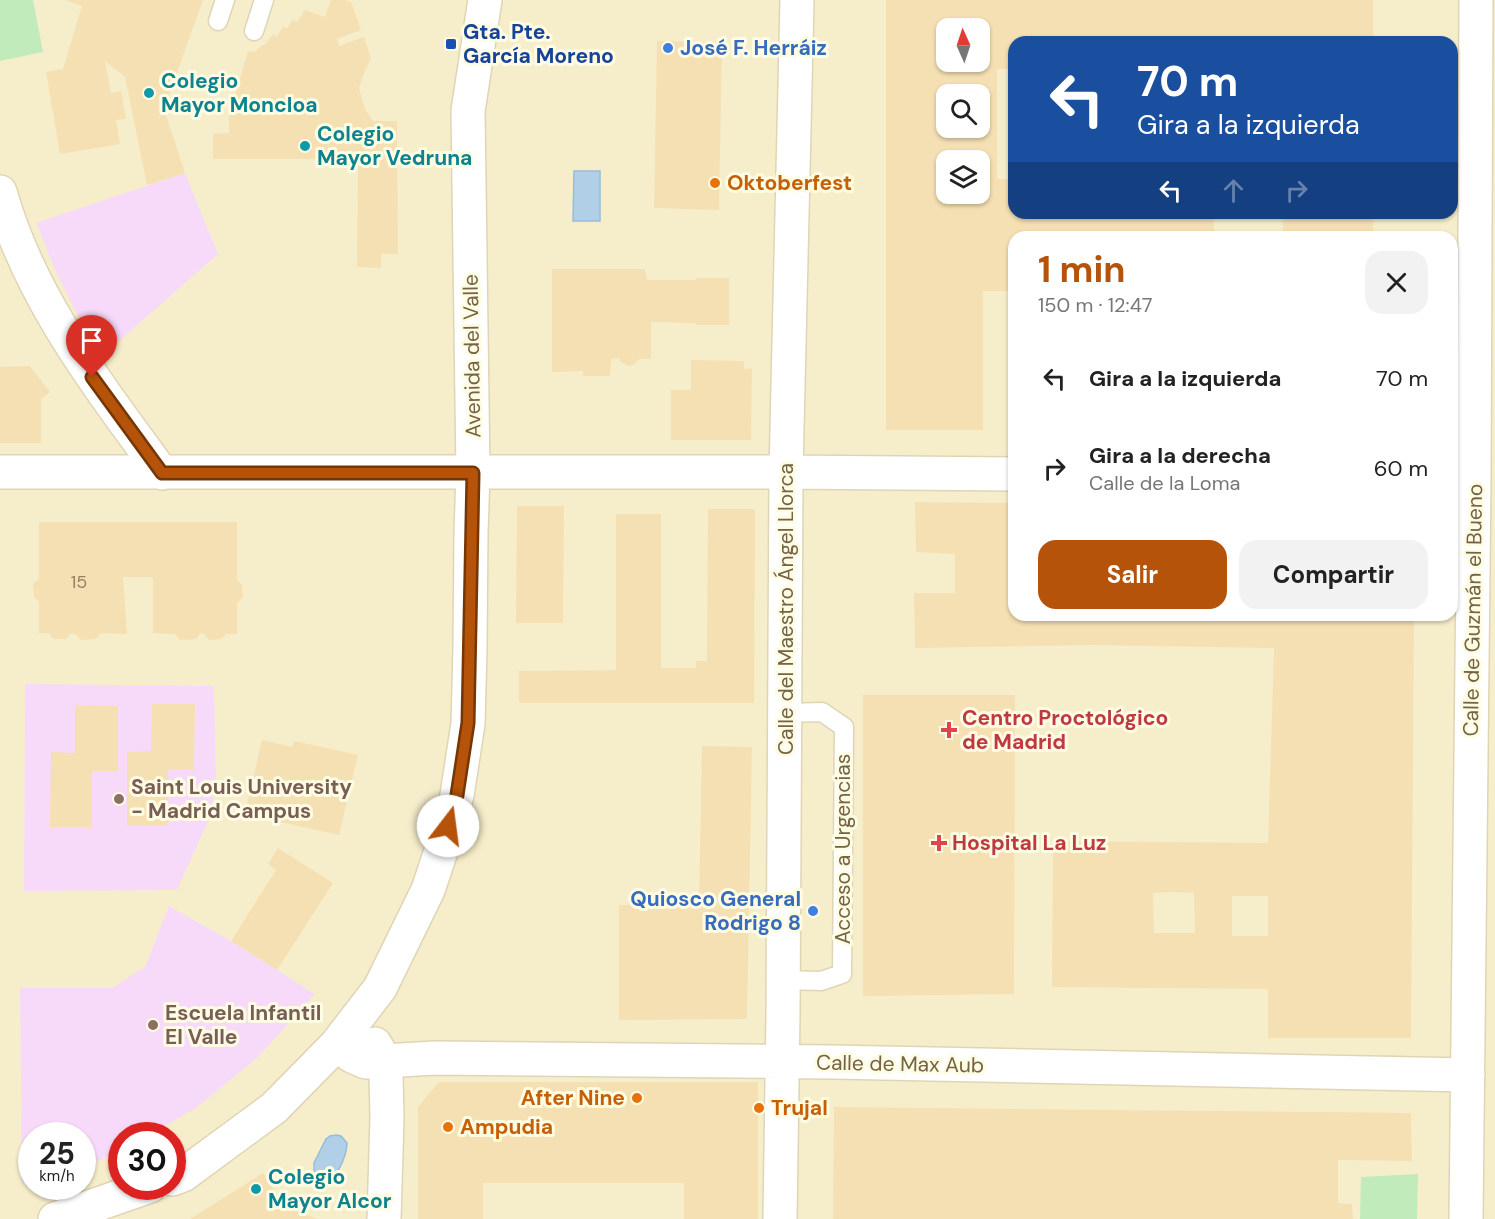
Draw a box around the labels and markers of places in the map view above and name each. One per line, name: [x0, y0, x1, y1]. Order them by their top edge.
place label: Gta. Pte. García Moreno: [463, 18, 614, 70]
place label: José F. Herráiz: [680, 34, 827, 62]
marker: Gta. Pte. García Moreno: [444, 37, 458, 51]
marker: José F. Herráiz: [661, 41, 675, 55]
place label: Colegio Mayor Moncloa: [161, 67, 318, 119]
marker: Colegio Mayor Moncloa: [142, 86, 156, 100]
place label: Colegio Mayor Vedruna: [317, 120, 472, 172]
marker: Colegio Mayor Vedruna: [298, 139, 312, 153]
place label: Oktoberfest: [727, 169, 852, 197]
marker: Oktoberfest: [708, 176, 722, 190]
pin: [66, 315, 117, 377]
place label: Centro Proctológico de Madrid: [962, 704, 1168, 756]
marker: Centro Proctológico de Madrid: [940, 721, 958, 739]
place label: Saint Louis University - Madrid Campus: [131, 773, 352, 825]
marker: Saint Louis University - Madrid Campus: [112, 792, 126, 806]
place label: Hospital La Luz: [952, 829, 1106, 857]
marker: Hospital La Luz: [930, 834, 948, 852]
place label: Quiosco General Rodrigo 8: [630, 885, 801, 937]
marker: Quiosco General Rodrigo 8: [806, 904, 820, 918]
place label: Escuela Infantil El Valle: [165, 999, 321, 1051]
marker: Escuela Infantil El Valle: [146, 1018, 160, 1032]
place label: After Nine: [521, 1084, 625, 1112]
marker: After Nine: [630, 1091, 644, 1105]
place label: Trujal: [771, 1094, 828, 1122]
marker: Trujal: [752, 1101, 766, 1115]
place label: Ampudia: [460, 1113, 553, 1141]
marker: Ampudia: [441, 1120, 455, 1134]
place label: Colegio Mayor Alcor: [268, 1163, 392, 1215]
marker: Colegio Mayor Alcor: [249, 1182, 263, 1196]

